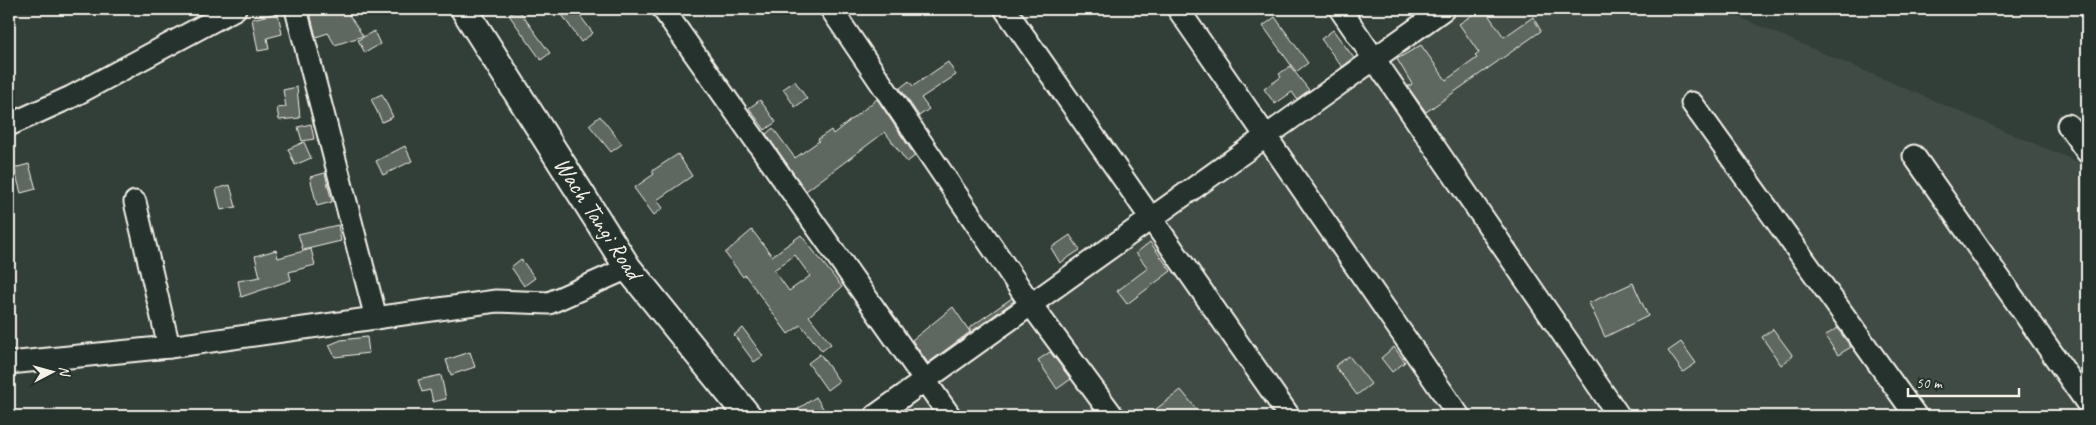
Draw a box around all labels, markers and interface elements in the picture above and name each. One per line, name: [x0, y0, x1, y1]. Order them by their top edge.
street label: Wach Tangi Road: [547, 151, 651, 288]
north arrow: [28, 348, 78, 398]
text: N: [56, 365, 74, 378]
scale bar: [1908, 365, 2020, 397]
text: 50 m: [1916, 374, 1943, 393]

